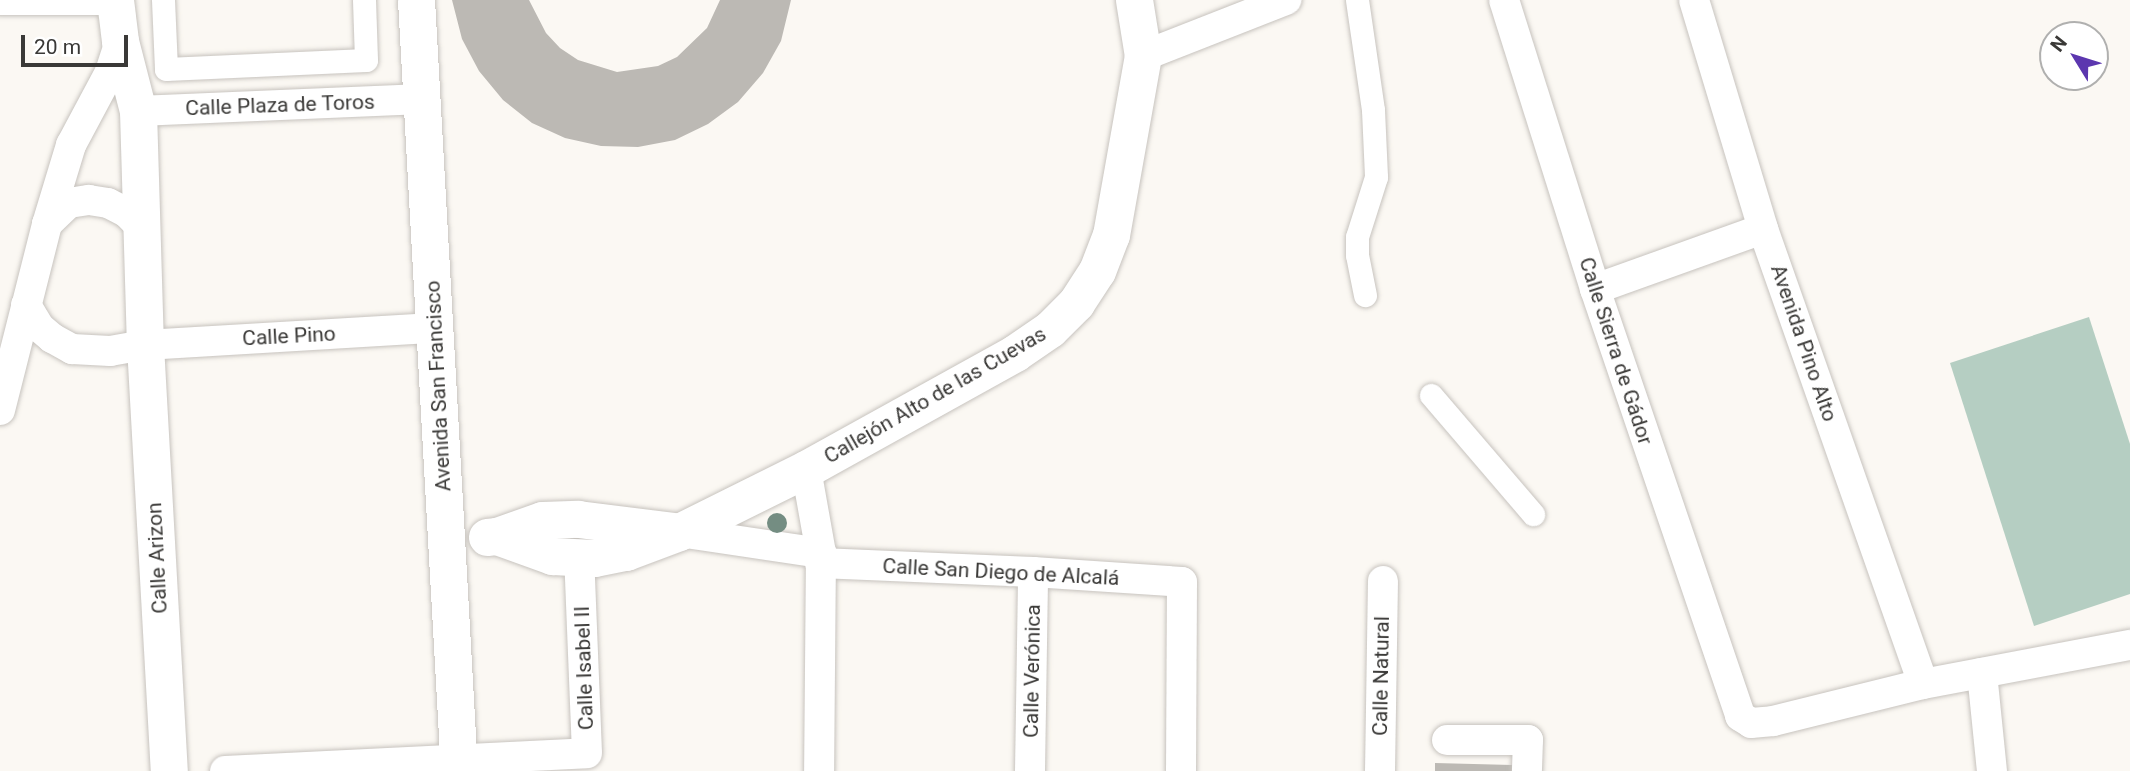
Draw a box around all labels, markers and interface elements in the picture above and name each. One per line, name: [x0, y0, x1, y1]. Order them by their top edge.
scale bar: [24, 21, 131, 65]
north arrow: [2039, 21, 2109, 91]
text: N: [2045, 32, 2072, 56]
text: 20 m: [34, 35, 81, 59]
street label: Calle Plaza de Toros: [185, 89, 375, 121]
street label: Calle Sierra de Gádor: [1574, 254, 1658, 448]
street label: Avenida Pino Alto: [1765, 261, 1843, 425]
street label: Avenida San Francisco: [420, 280, 456, 492]
street label: Calle Pino: [242, 321, 336, 351]
street label: Callejón Alto de las Cuevas: [819, 321, 1051, 469]
street label: Calle Arizon: [142, 502, 172, 614]
street label: Calle San Diego de Alcalá: [882, 553, 1120, 591]
street label: Calle Verónica: [1018, 604, 1046, 738]
street label: Calle Isabel II: [569, 605, 599, 731]
street label: Calle Natural: [1367, 616, 1395, 736]

